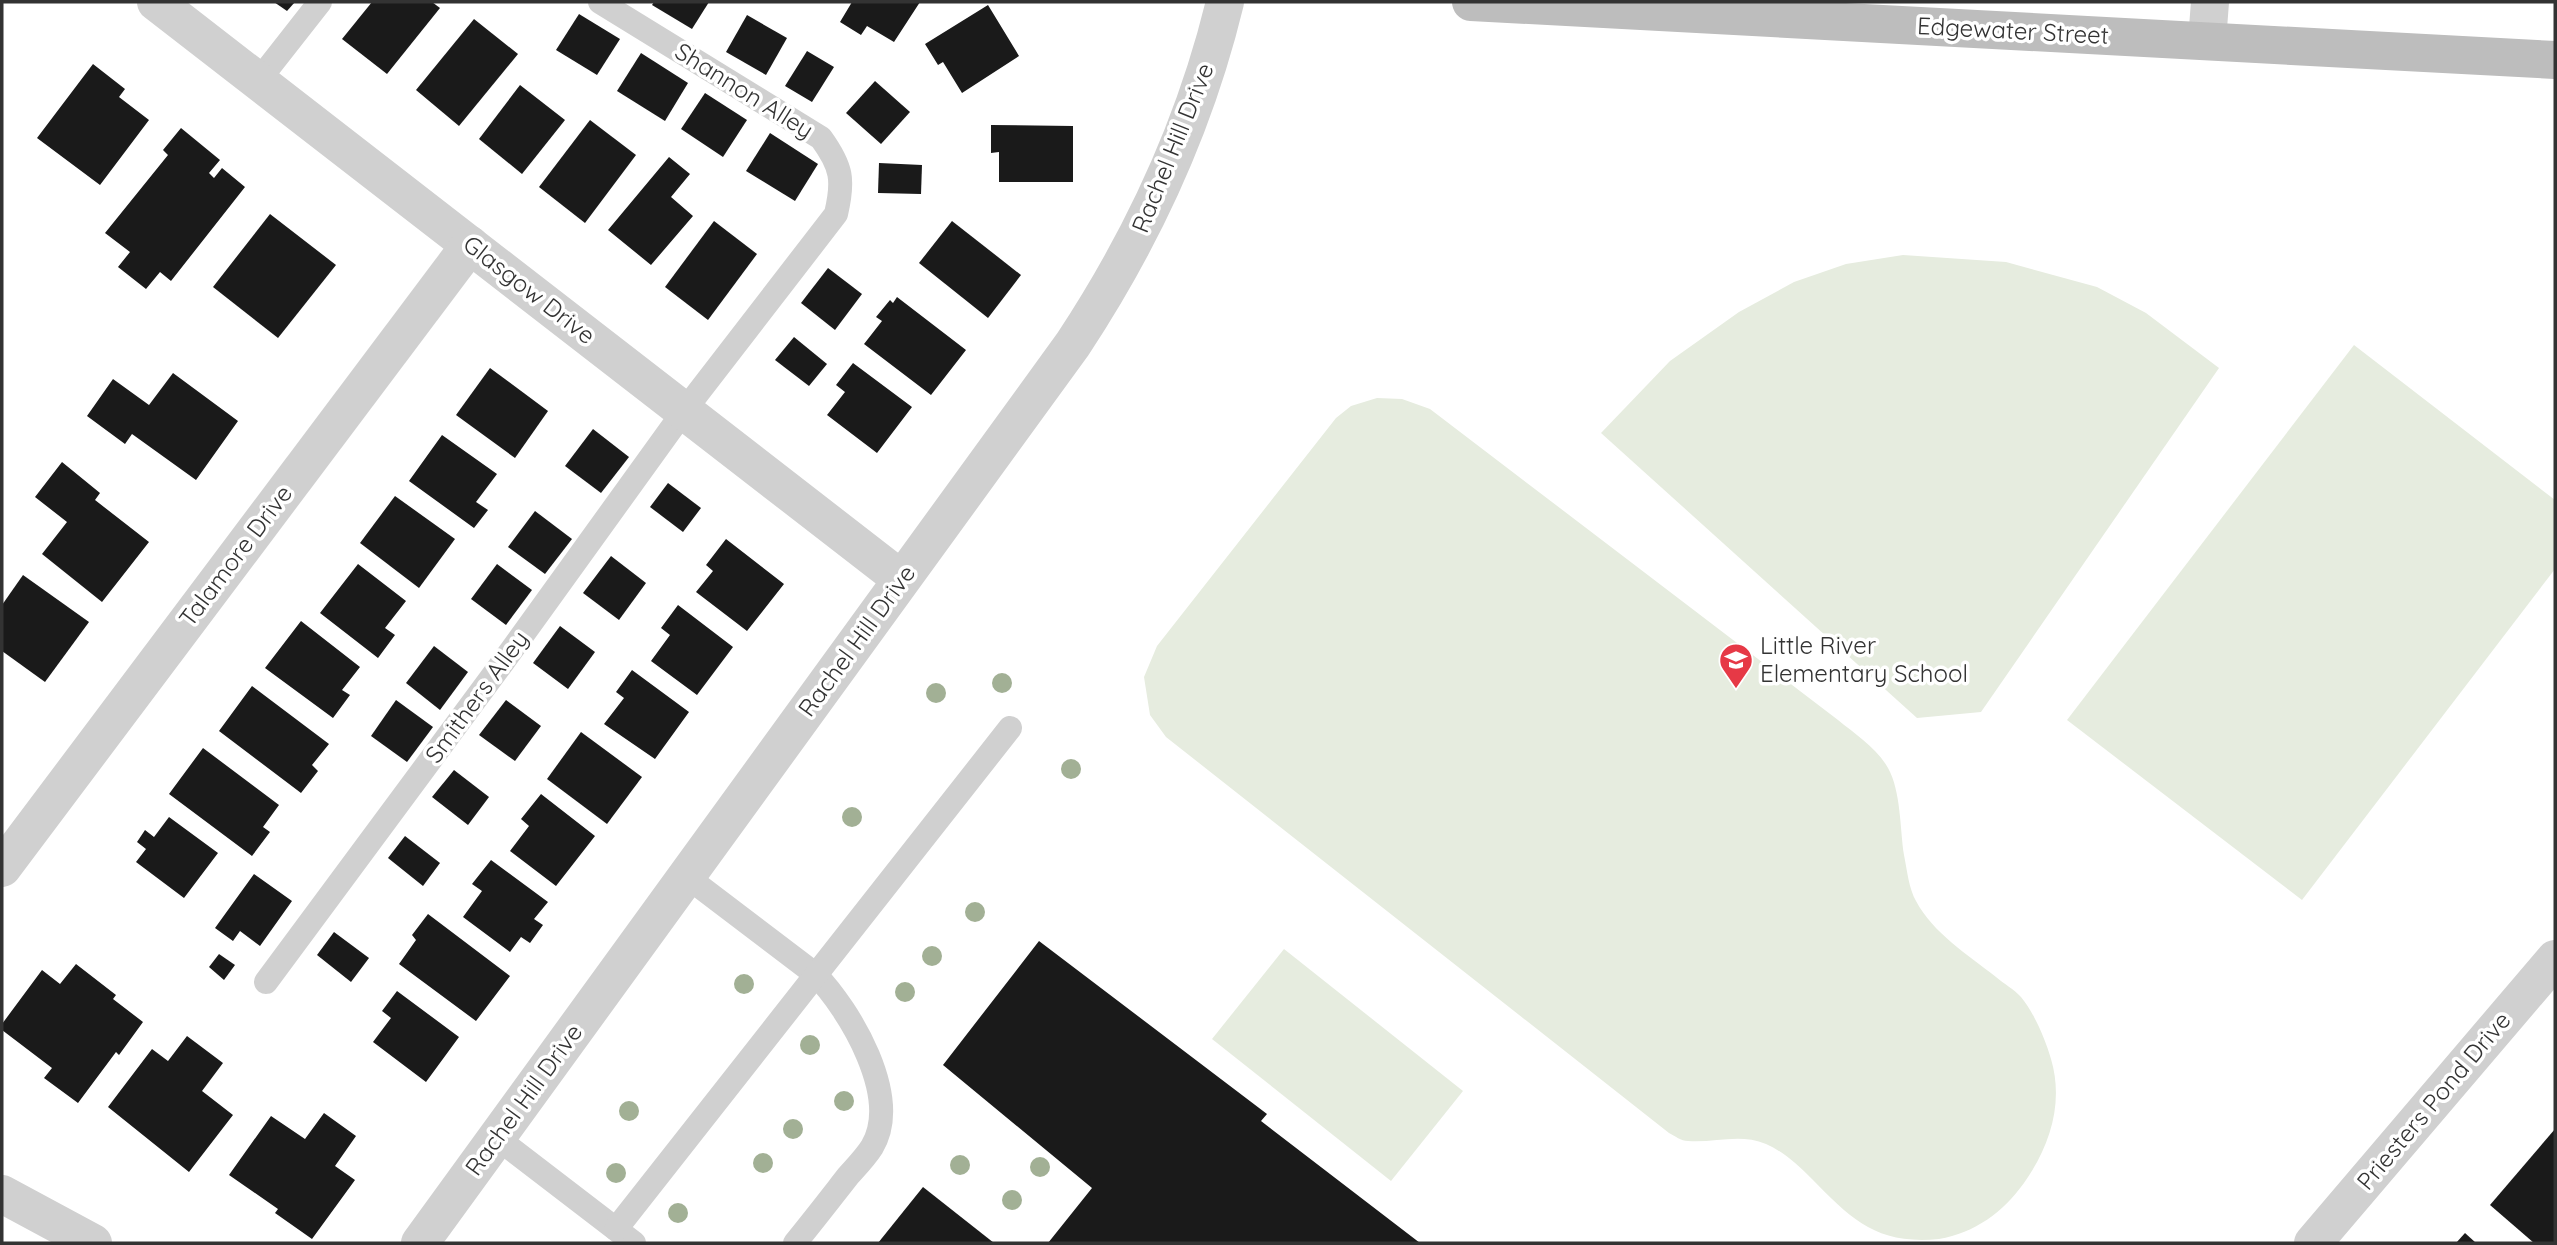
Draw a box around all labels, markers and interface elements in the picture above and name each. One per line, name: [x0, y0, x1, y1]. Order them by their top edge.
street label: Edgewater Street: [1917, 10, 2110, 50]
street label: Shannon Alley: [670, 36, 819, 145]
street label: Rachel Hill Drive: [1124, 58, 1220, 237]
street label: Glasgow Drive: [458, 228, 602, 350]
street label: Talamore Drive: [172, 479, 298, 632]
street label: Rachel Hill Drive: [791, 559, 921, 722]
street label: Smithers Alley: [418, 624, 534, 768]
place label: Little River Elementary School: [1760, 630, 1968, 688]
school or university icon: Little River Elementary School: [1717, 641, 1755, 690]
street label: Priesters Pond Drive: [2350, 1005, 2517, 1196]
street label: Rachel Hill Drive: [458, 1018, 588, 1181]

